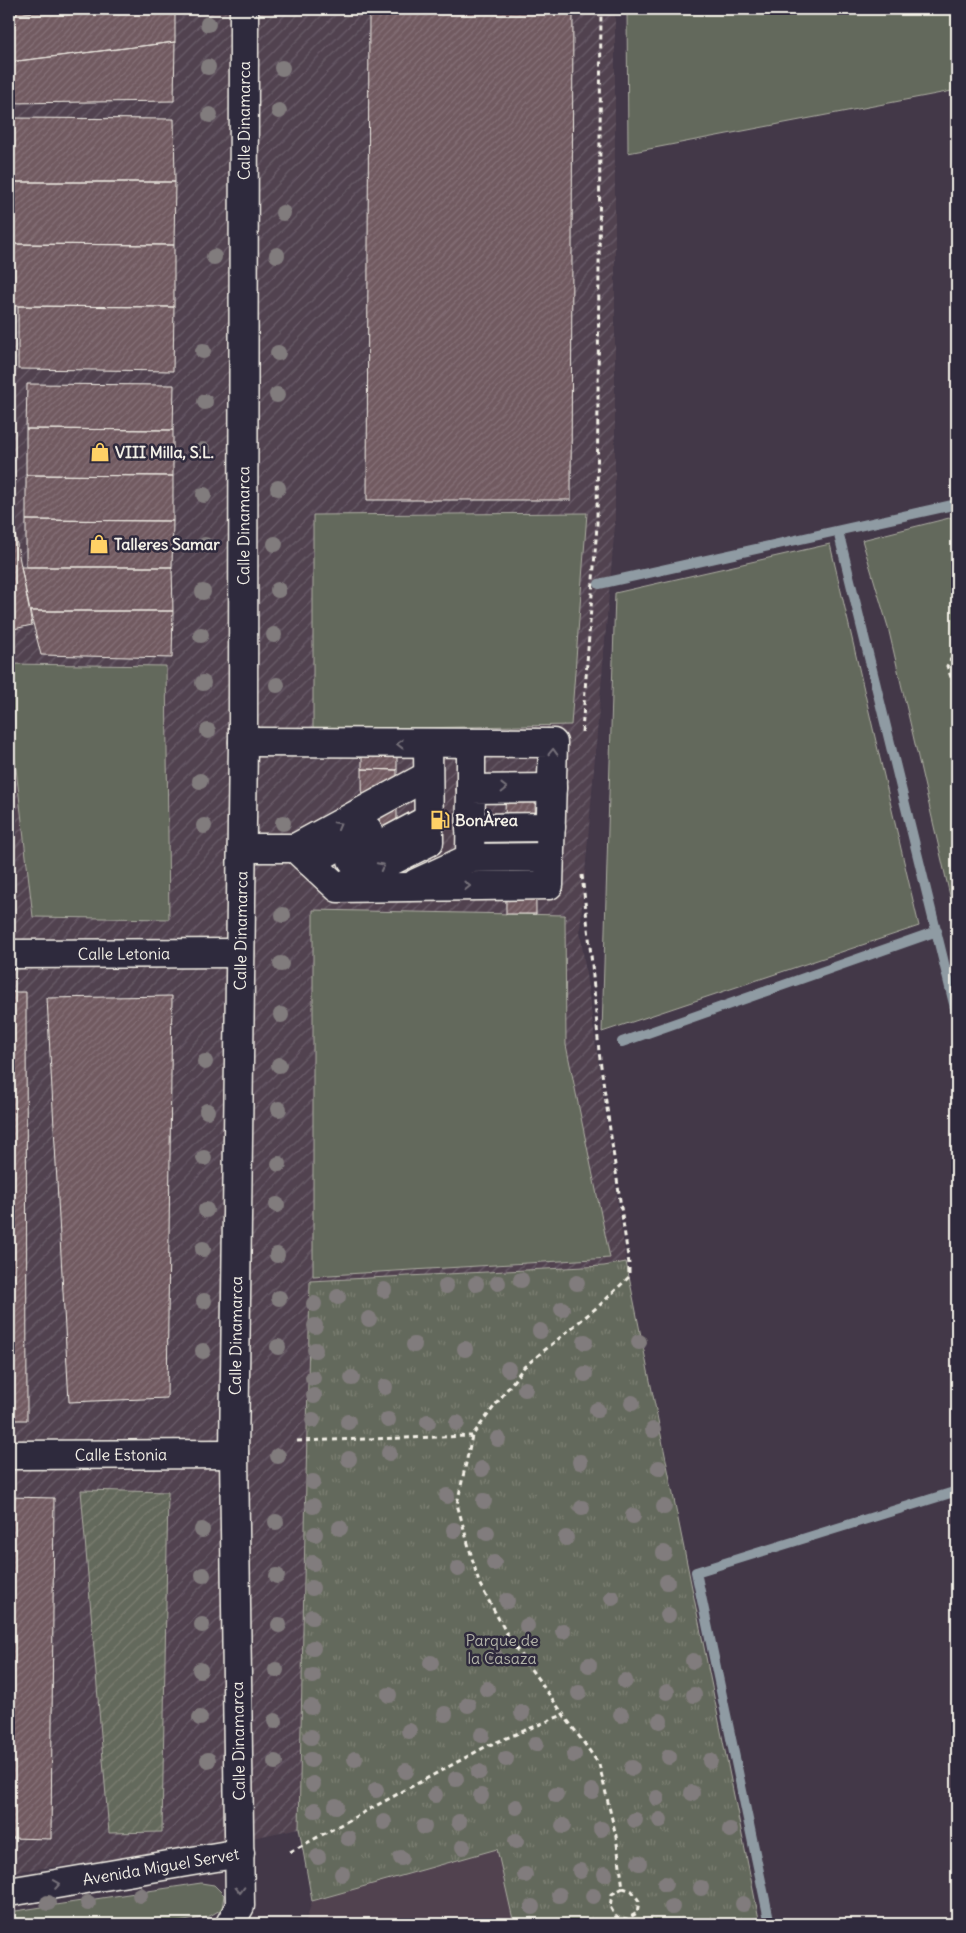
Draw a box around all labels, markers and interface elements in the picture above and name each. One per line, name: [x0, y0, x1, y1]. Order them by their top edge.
street label: Calle Dinamarca: [234, 61, 254, 180]
shop icon: VIII Milla, S.L.: [89, 441, 111, 463]
place label: VIII Milla, S.L.: [115, 442, 214, 462]
street label: Calle Dinamarca: [233, 466, 253, 585]
shop icon: Talleres Samar: [88, 533, 110, 555]
place label: Talleres Samar: [114, 534, 220, 554]
one-way arrow: [396, 739, 404, 749]
one-way arrow: [548, 748, 558, 756]
one-way arrow: [500, 783, 508, 793]
fuel station icon: BonÀrea: [429, 809, 451, 831]
place label: BonÀrea: [455, 810, 518, 830]
one-way arrow: [332, 821, 341, 831]
one-way arrow: [376, 862, 385, 872]
street label: Calle Dinamarca: [230, 871, 251, 990]
one-way arrow: [464, 881, 471, 891]
street label: Calle Letonia: [78, 943, 170, 964]
street label: Calle Dinamarca: [225, 1276, 246, 1395]
street label: Calle Estonia: [75, 1444, 167, 1465]
park label: Parque de la Casaza: [465, 1630, 539, 1668]
street label: Calle Dinamarca: [227, 1681, 249, 1801]
street label: Avenida Miguel Servet: [81, 1843, 241, 1889]
one-way arrow: [52, 1879, 61, 1889]
one-way arrow: [235, 1886, 245, 1894]

